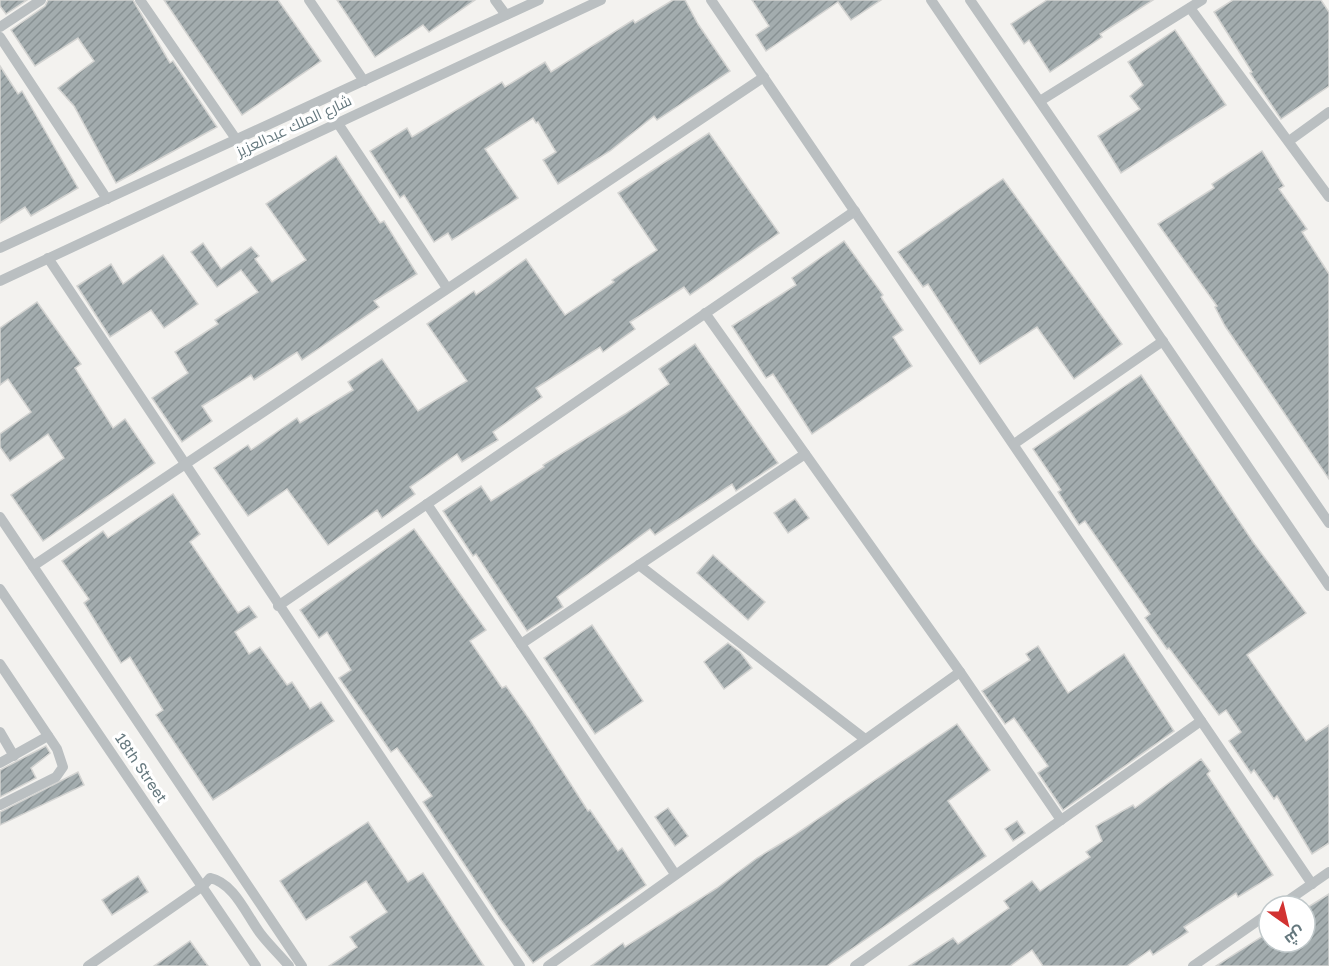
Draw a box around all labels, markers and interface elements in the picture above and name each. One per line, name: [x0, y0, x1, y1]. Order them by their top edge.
street label: شارع الملك عبدالعزيز: [232, 91, 355, 163]
street label: 18th Street: [112, 729, 172, 806]
north arrow: [1257, 894, 1317, 954]
text: ش: [1281, 922, 1309, 950]

